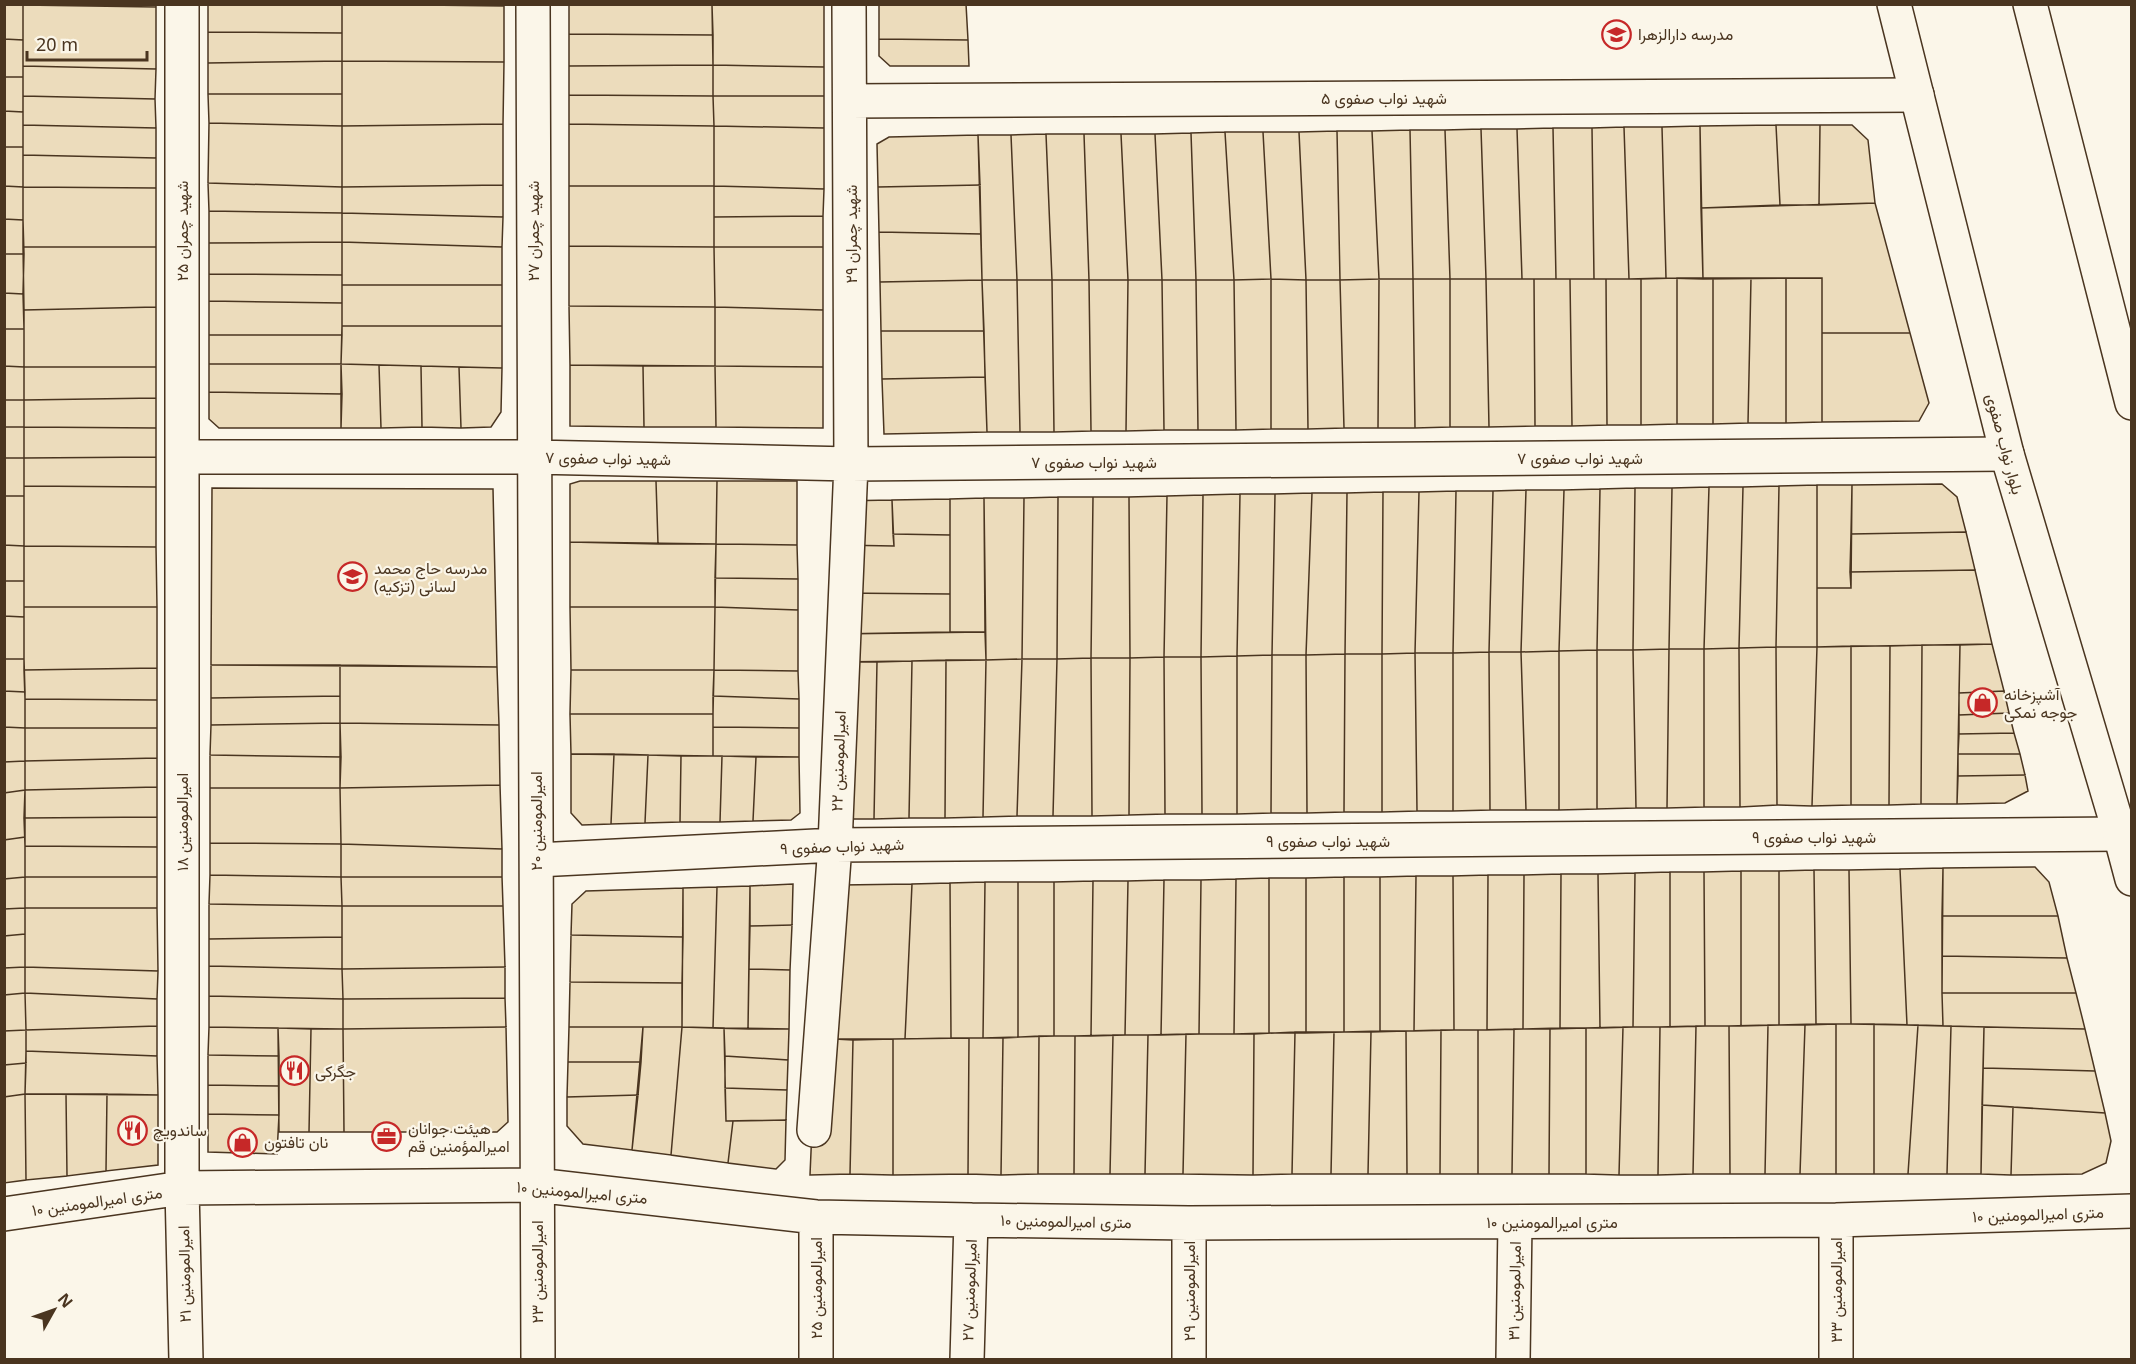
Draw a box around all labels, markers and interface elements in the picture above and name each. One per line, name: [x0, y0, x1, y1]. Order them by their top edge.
school or university icon: مدرسه دارالزهرا: [1601, 18, 1633, 50]
place label: مدرسه دارالزهرا: [1638, 23, 1733, 45]
scale bar: [27, 24, 147, 62]
text: 20 m: [36, 32, 78, 56]
street label: شهید نواب صفوی ۵: [1321, 87, 1447, 109]
street label: شهید چمران ۲۵: [171, 181, 194, 281]
street label: شهید چمران ۲۷: [522, 181, 545, 281]
street label: شهید چمران ۲۹: [840, 185, 863, 283]
street label: بلوار نواب صفوی: [1981, 391, 2029, 497]
street label: شهید نواب صفوی ۷: [545, 446, 671, 470]
street label: شهید نواب صفوی ۷: [1517, 447, 1643, 469]
street label: شهید نواب صفوی ۷: [1031, 451, 1157, 473]
place label: مدرسه حاج محمد لسانی (تزکیه): [374, 557, 487, 597]
school or university icon: مدرسه حاج محمد لسانی (تزکیه): [337, 561, 369, 593]
place label: آشپزخانه جوجه نمکی: [2004, 683, 2078, 723]
shop icon: آشپزخانه جوجه نمکی: [1967, 687, 1999, 719]
street label: امیرالمومنین ۲۲: [825, 710, 851, 812]
street label: امیرالمومنین ۲۰: [525, 771, 547, 871]
street label: امیرالمومنین ۱۸: [171, 773, 193, 871]
street label: شهید نواب صفوی ۹: [1752, 826, 1876, 848]
street label: شهید نواب صفوی ۹: [1266, 830, 1390, 852]
street label: شهید نواب صفوی ۹: [780, 833, 904, 859]
restaurant icon: جگرکی: [278, 1055, 310, 1087]
place label: جگرکی: [315, 1060, 356, 1082]
restaurant icon: ساندویچ: [116, 1114, 148, 1146]
place label: هیئت جوانان امیرالمؤمنین قم: [408, 1117, 510, 1157]
place label: ساندویچ: [153, 1119, 207, 1142]
office icon: هیئت جوانان امیرالمؤمنین قم: [371, 1121, 403, 1153]
shop icon: نان تافتون: [227, 1126, 259, 1158]
place label: نان تافتون: [264, 1131, 328, 1153]
street label: ۱۰ متری امیرالمومنین: [516, 1175, 648, 1209]
street label: ۱۰ متری امیرالمومنین: [30, 1181, 164, 1221]
street label: ۱۰ متری امیرالمومنین: [1972, 1201, 2104, 1227]
street label: ۱۰ متری امیرالمومنین: [1000, 1209, 1132, 1233]
street label: ۱۰ متری امیرالمومنین: [1486, 1211, 1618, 1233]
street label: امیرالمومنین ۲۳: [526, 1220, 548, 1324]
street label: امیرالمومنین ۲۱: [172, 1225, 196, 1323]
street label: امیرالمومنین ۲۵: [805, 1237, 827, 1339]
street label: امیرالمومنین ۳۳: [1825, 1237, 1847, 1343]
street label: امیرالمومنین ۲۷: [956, 1239, 982, 1341]
street label: امیرالمومنین ۲۹: [1178, 1241, 1200, 1341]
street label: امیرالمومنین ۳۱: [1502, 1241, 1526, 1341]
north arrow: [24, 1280, 84, 1340]
text: N: [53, 1288, 78, 1312]

